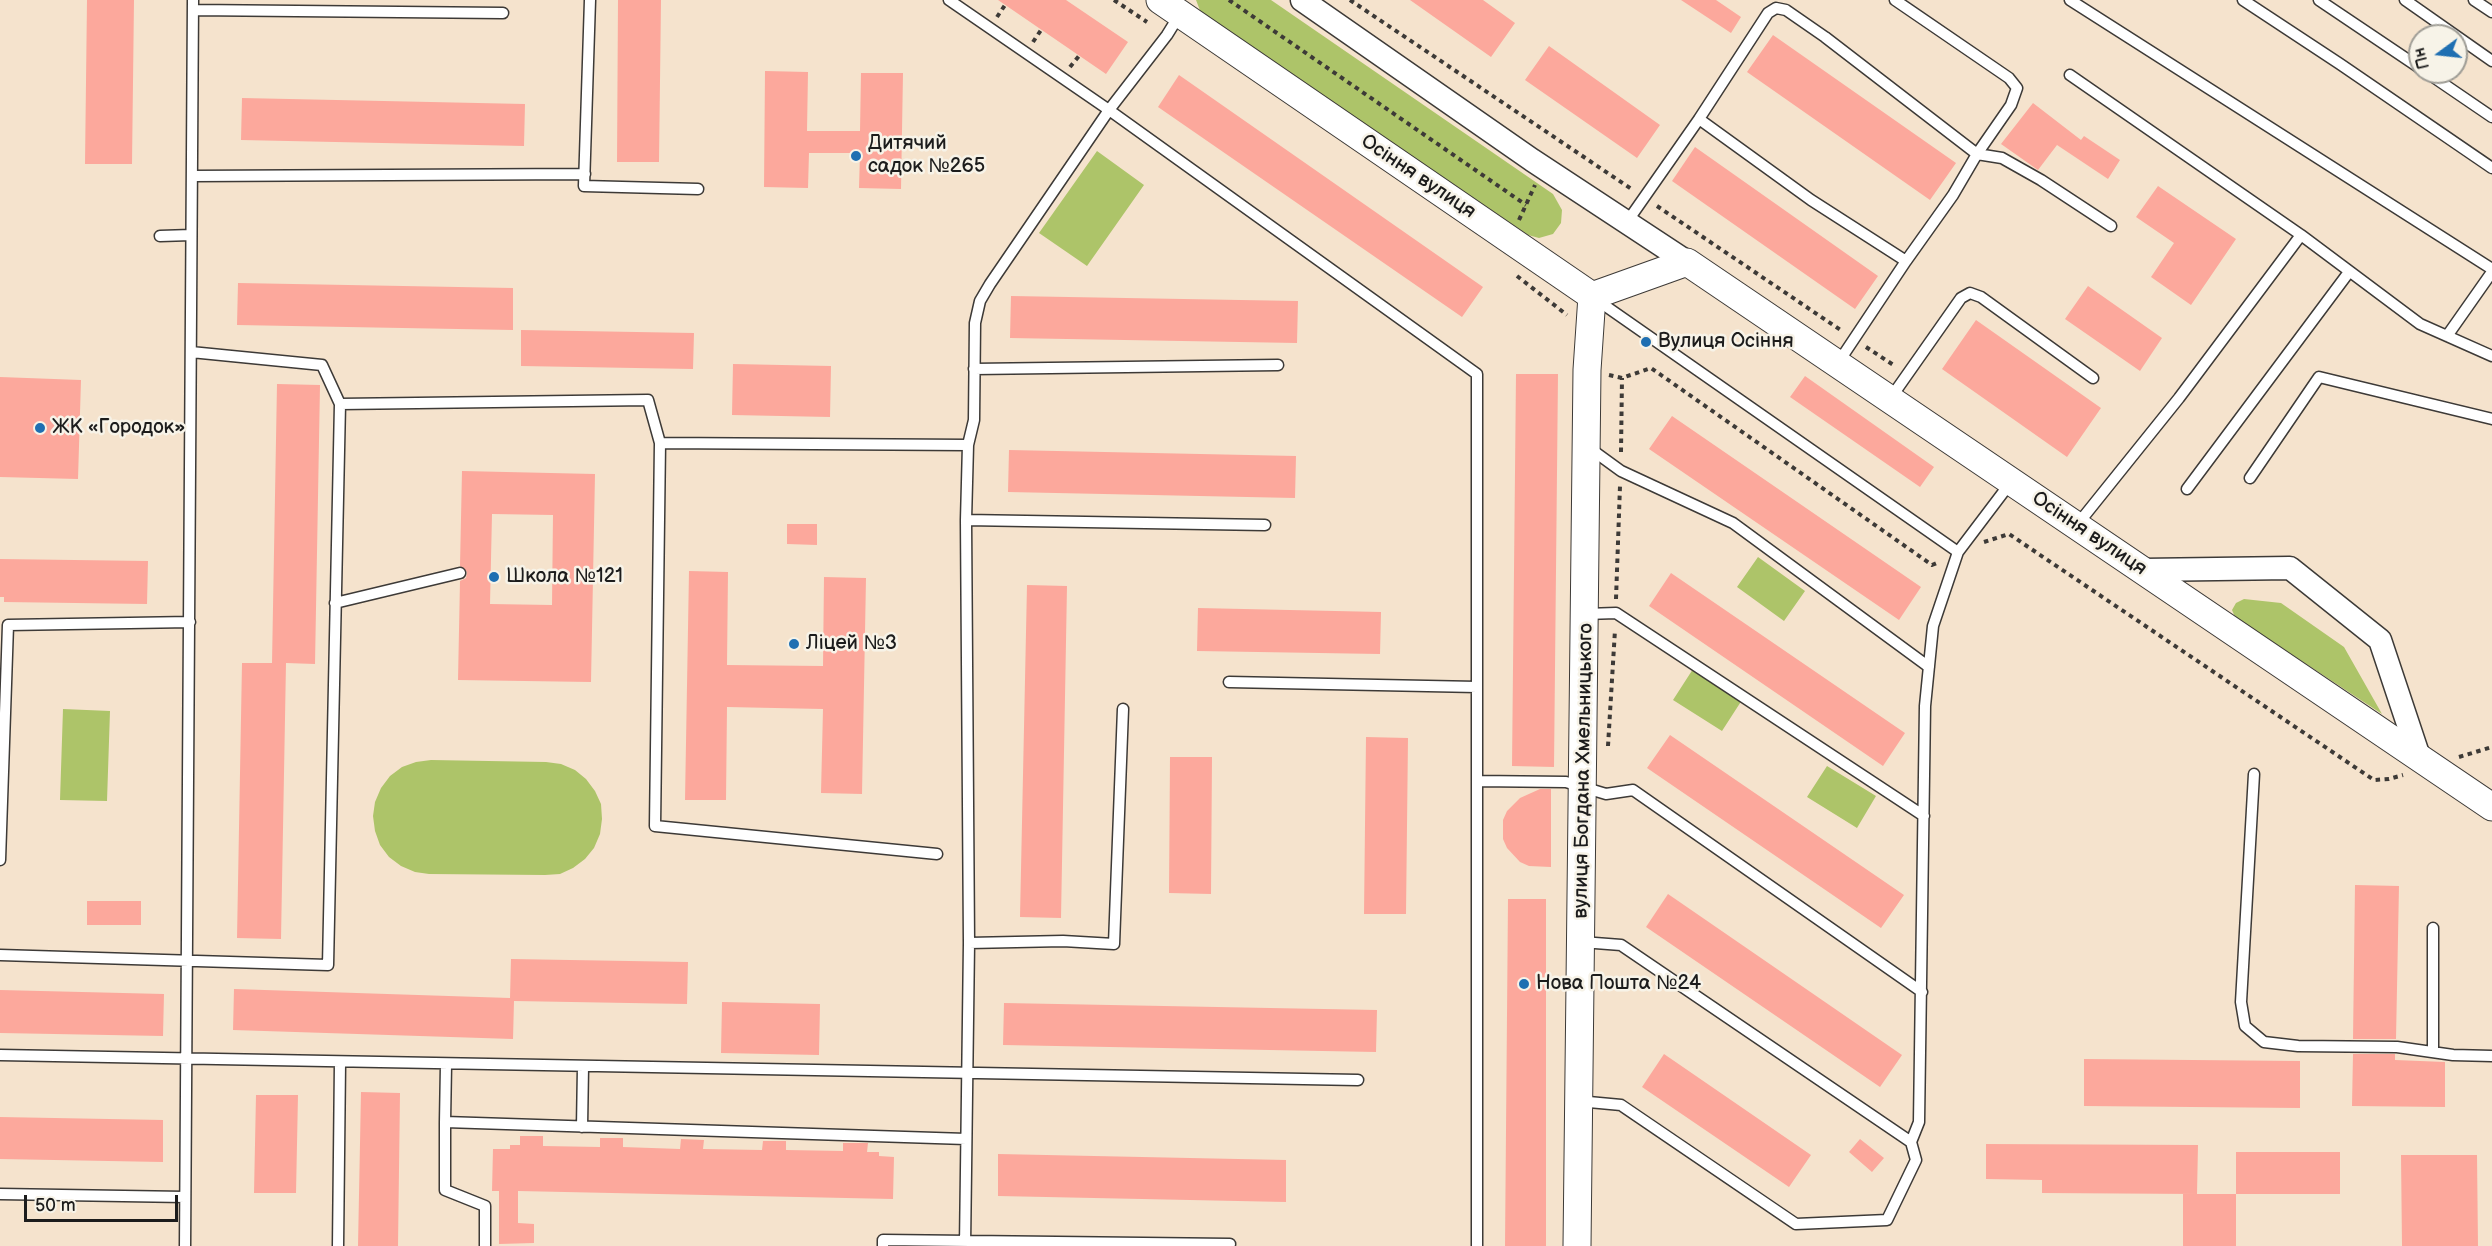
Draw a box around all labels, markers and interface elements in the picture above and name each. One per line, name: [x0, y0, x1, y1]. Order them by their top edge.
north arrow: [2408, 24, 2468, 84]
text: Пн: [2410, 46, 2434, 71]
street label: Осіння вулиця: [1356, 130, 1480, 224]
place label: Дитячий садок №265: [868, 132, 985, 179]
marker: Дитячий садок №265: [849, 149, 863, 163]
place label: Вулиця Осіння: [1658, 330, 1794, 354]
marker: Вулиця Осіння: [1639, 335, 1653, 349]
place label: ЖК «Городок»: [52, 416, 185, 440]
marker: ЖК «Городок»: [33, 421, 47, 435]
street label: Осіння вулиця: [2027, 487, 2151, 581]
place label: Школа №121: [506, 565, 623, 589]
marker: Школа №121: [487, 570, 501, 584]
street label: вулиця Богдана Хмельницького: [1569, 623, 1599, 919]
place label: Ліцей №3: [806, 632, 897, 656]
marker: Ліцей №3: [787, 637, 801, 651]
place label: Нова Пошта №24: [1536, 972, 1701, 996]
marker: Нова Пошта №24: [1517, 977, 1531, 991]
scale bar: [27, 1183, 182, 1221]
text: 50 m: [35, 1195, 76, 1216]

